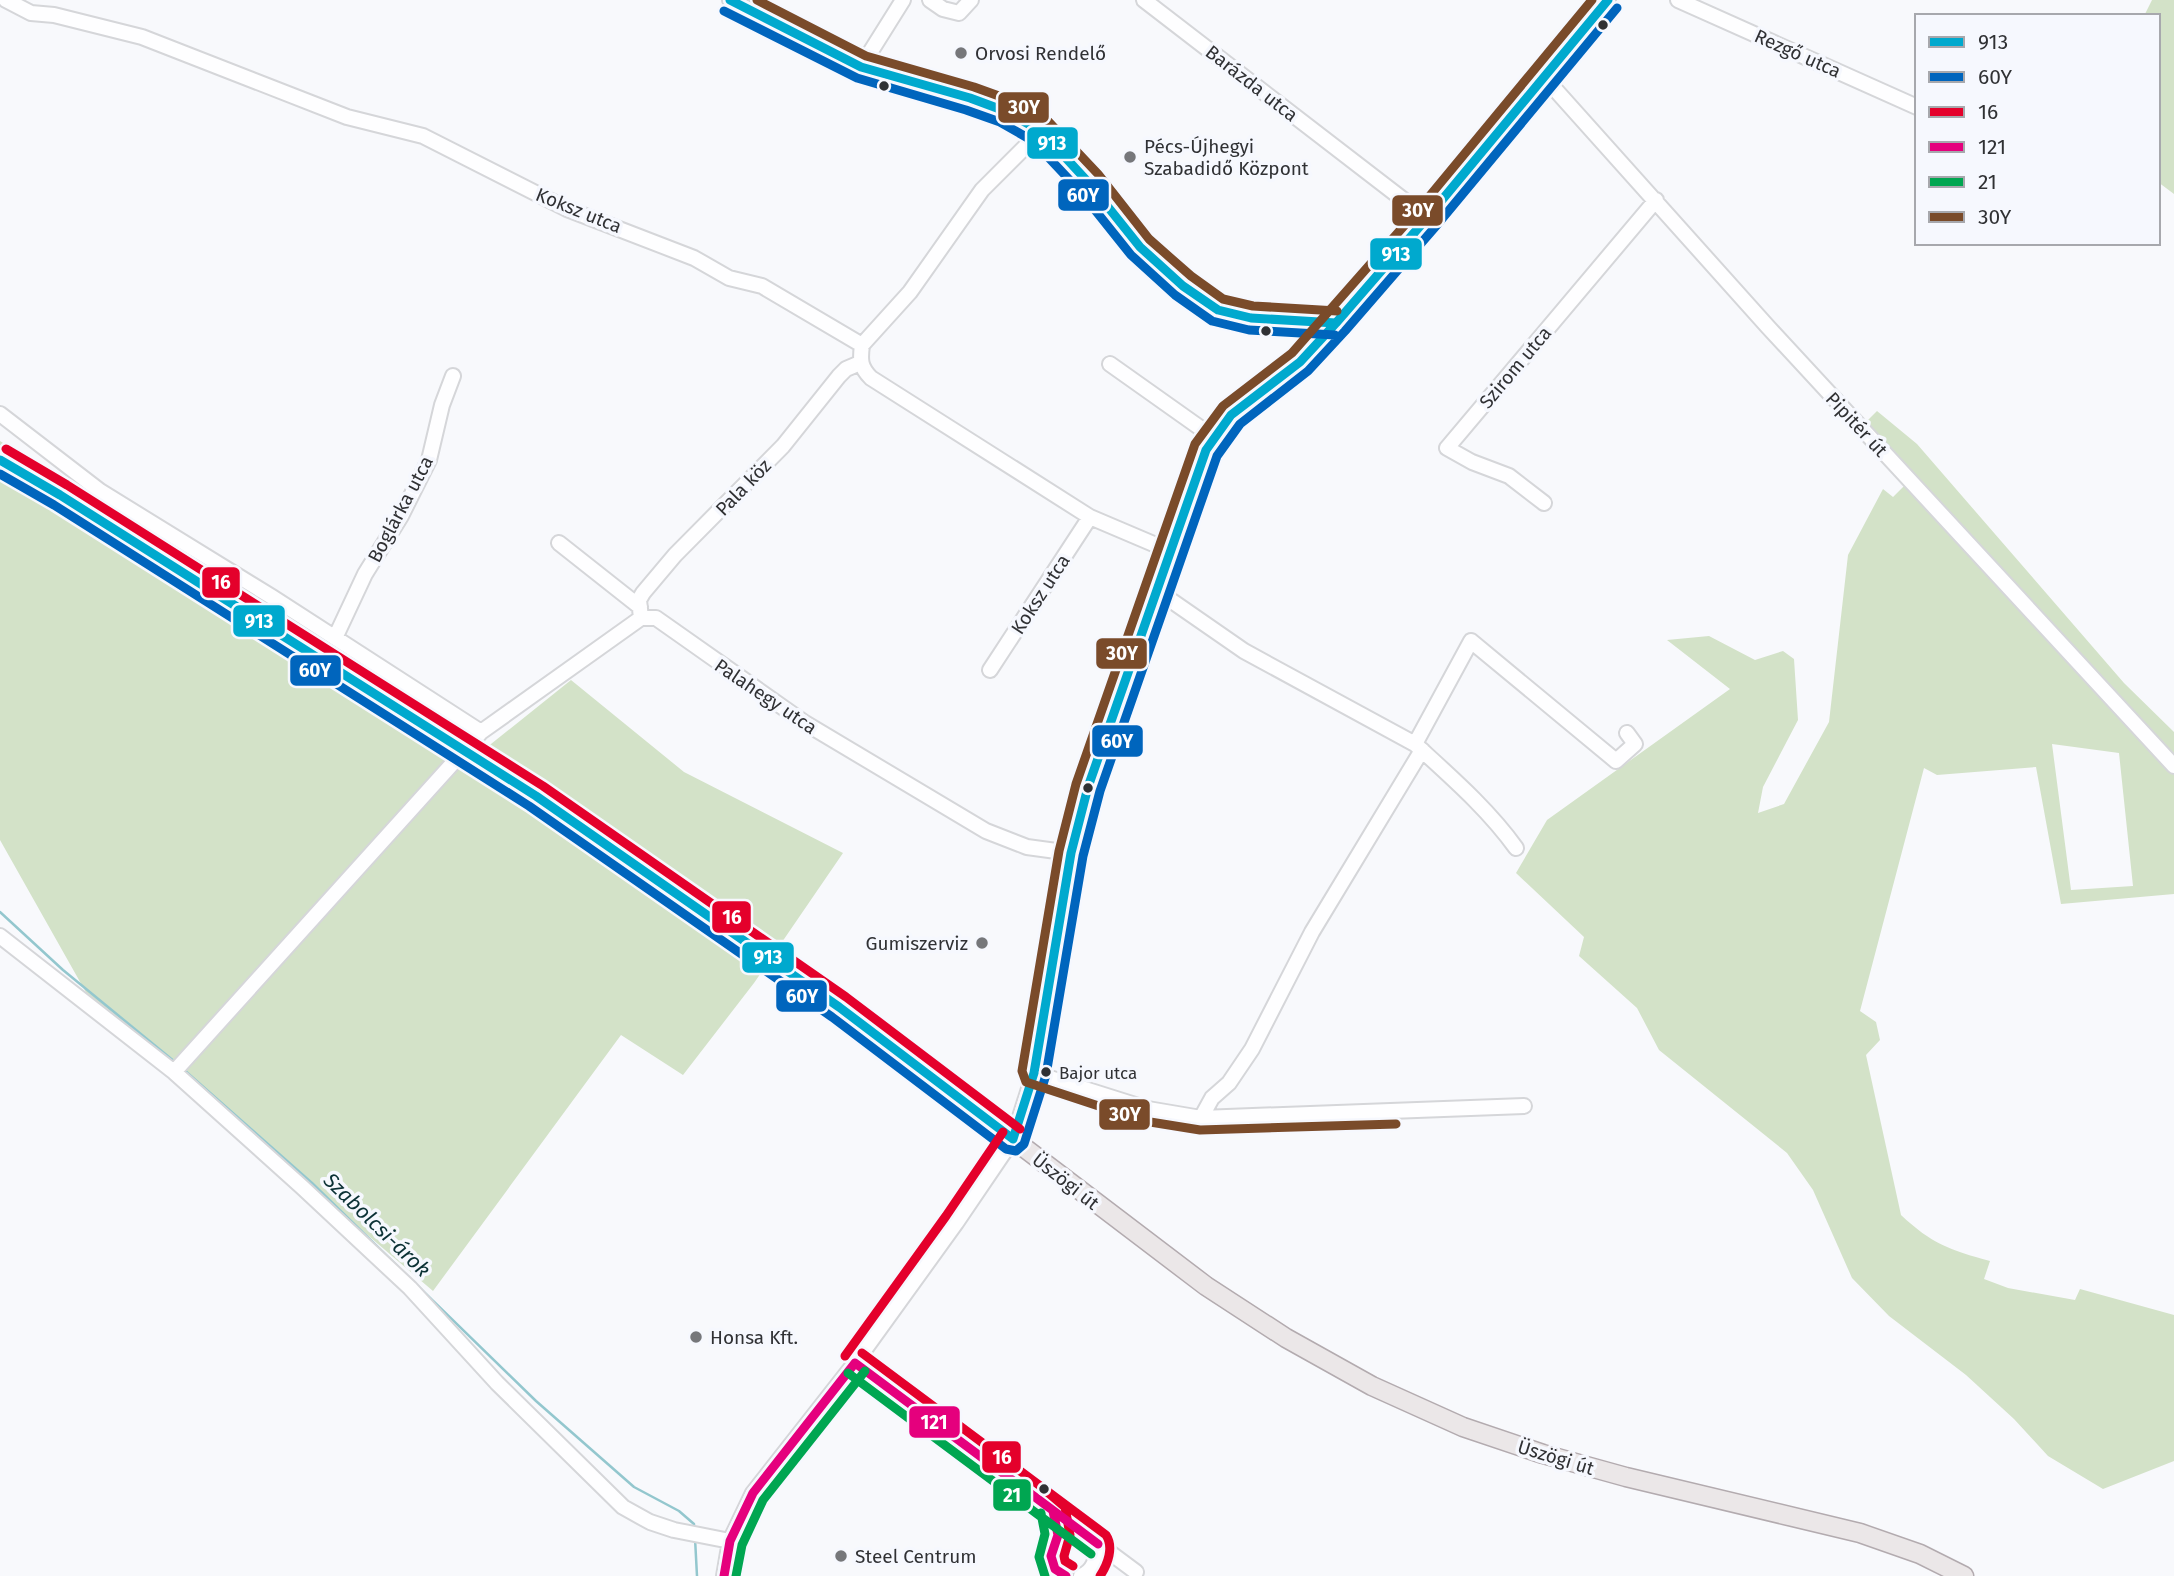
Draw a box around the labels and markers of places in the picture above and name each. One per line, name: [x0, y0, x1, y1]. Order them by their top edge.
unlabelled marker: [1596, 18, 1610, 32]
place label: Orvosi Rendelő: [975, 42, 1106, 65]
marker: Orvosi Rendelő: [953, 45, 969, 61]
unlabelled marker: [877, 79, 891, 93]
place label: Pécs-Újhegyi Szabadidő Központ: [1144, 135, 1309, 180]
marker: Pécs-Újhegyi Szabadidő Központ: [1122, 149, 1138, 165]
unlabelled marker: [1259, 324, 1273, 338]
unlabelled marker: [1081, 781, 1095, 795]
place label: Gumiszerviz: [866, 932, 968, 955]
marker: Gumiszerviz: [974, 935, 990, 951]
place label: Bajor utca: [1059, 1063, 1137, 1084]
marker: Bajor utca: [1039, 1065, 1053, 1079]
place label: Honsa Kft.: [710, 1326, 798, 1349]
marker: Honsa Kft.: [688, 1329, 704, 1345]
unlabelled marker: [1037, 1482, 1051, 1496]
place label: Steel Centrum: [855, 1545, 977, 1568]
marker: Steel Centrum: [833, 1548, 849, 1564]

